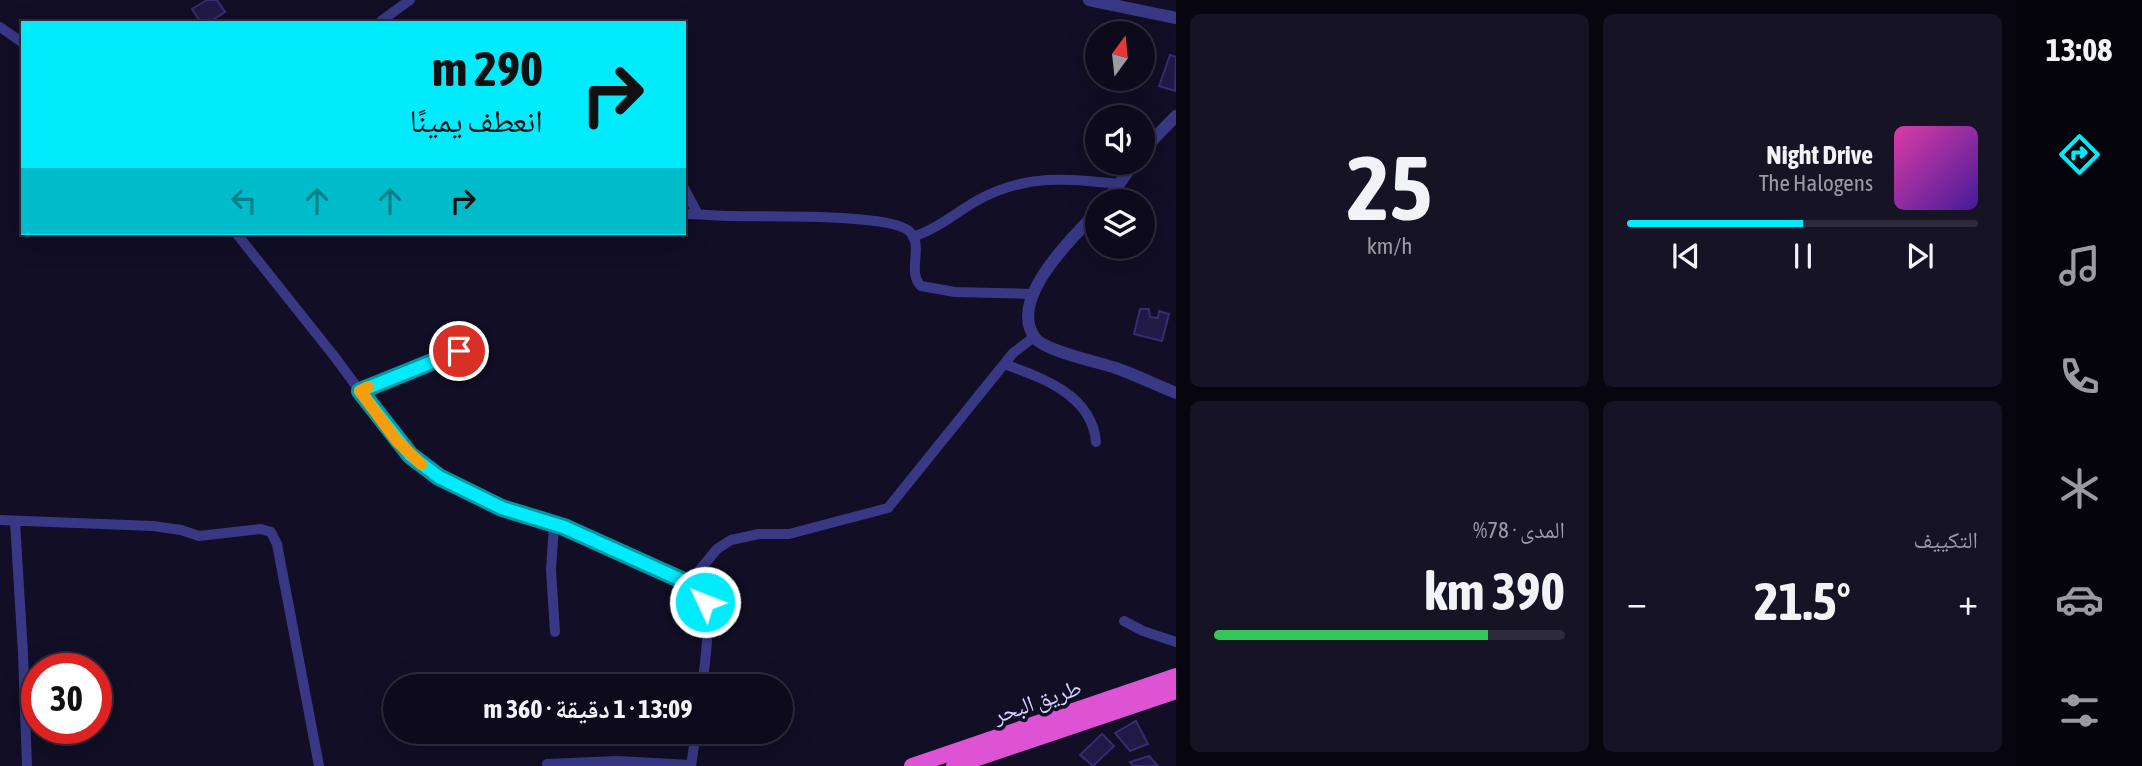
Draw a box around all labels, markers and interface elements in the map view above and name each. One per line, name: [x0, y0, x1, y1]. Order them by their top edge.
north arrow: [1085, 21, 1155, 91]
map controls: [1085, 21, 1155, 259]
text: 13:08: [2046, 31, 2112, 68]
text: 290 m: [432, 40, 543, 96]
icon: right: [567, 49, 658, 140]
text: انعطف يمينًا: [410, 102, 543, 139]
button: sound: [1085, 105, 1155, 175]
icon: directions: [2055, 130, 2104, 179]
text: 25: [1347, 135, 1432, 239]
text: Night Drive: [1766, 140, 1873, 170]
text: The Halogens: [1759, 170, 1873, 196]
icon: left: [225, 182, 263, 220]
icon: ahead: [298, 182, 336, 220]
icon: ahead: [371, 182, 409, 220]
icon: right: [444, 182, 482, 220]
button: layers: [1085, 189, 1155, 259]
text: km/h: [1367, 233, 1412, 259]
icon: previous: [1667, 237, 1705, 275]
icon: pause: [1784, 237, 1822, 275]
icon: next: [1901, 237, 1939, 275]
icon: music: [2055, 241, 2104, 290]
pin: [429, 321, 489, 381]
icon: arrive: [440, 332, 478, 370]
icon: phone: [2055, 352, 2104, 401]
icon: climate: [2055, 464, 2104, 513]
text: المدى · 78%: [1473, 517, 1565, 543]
text: التكييف: [1913, 527, 1978, 553]
text: 390 km: [1424, 561, 1565, 621]
position arrow: [668, 565, 742, 639]
text: 21.5°: [1754, 571, 1851, 631]
icon: car: [2055, 575, 2104, 624]
text: −: [1627, 580, 1647, 623]
text: +: [1958, 580, 1978, 623]
speed limit sign: 30: [21, 653, 112, 744]
street label: طريق البحر: [988, 674, 1085, 730]
icon: filters: [2055, 686, 2104, 735]
text: 13:09 · 1 دقيقة · 360 m: [484, 694, 692, 724]

